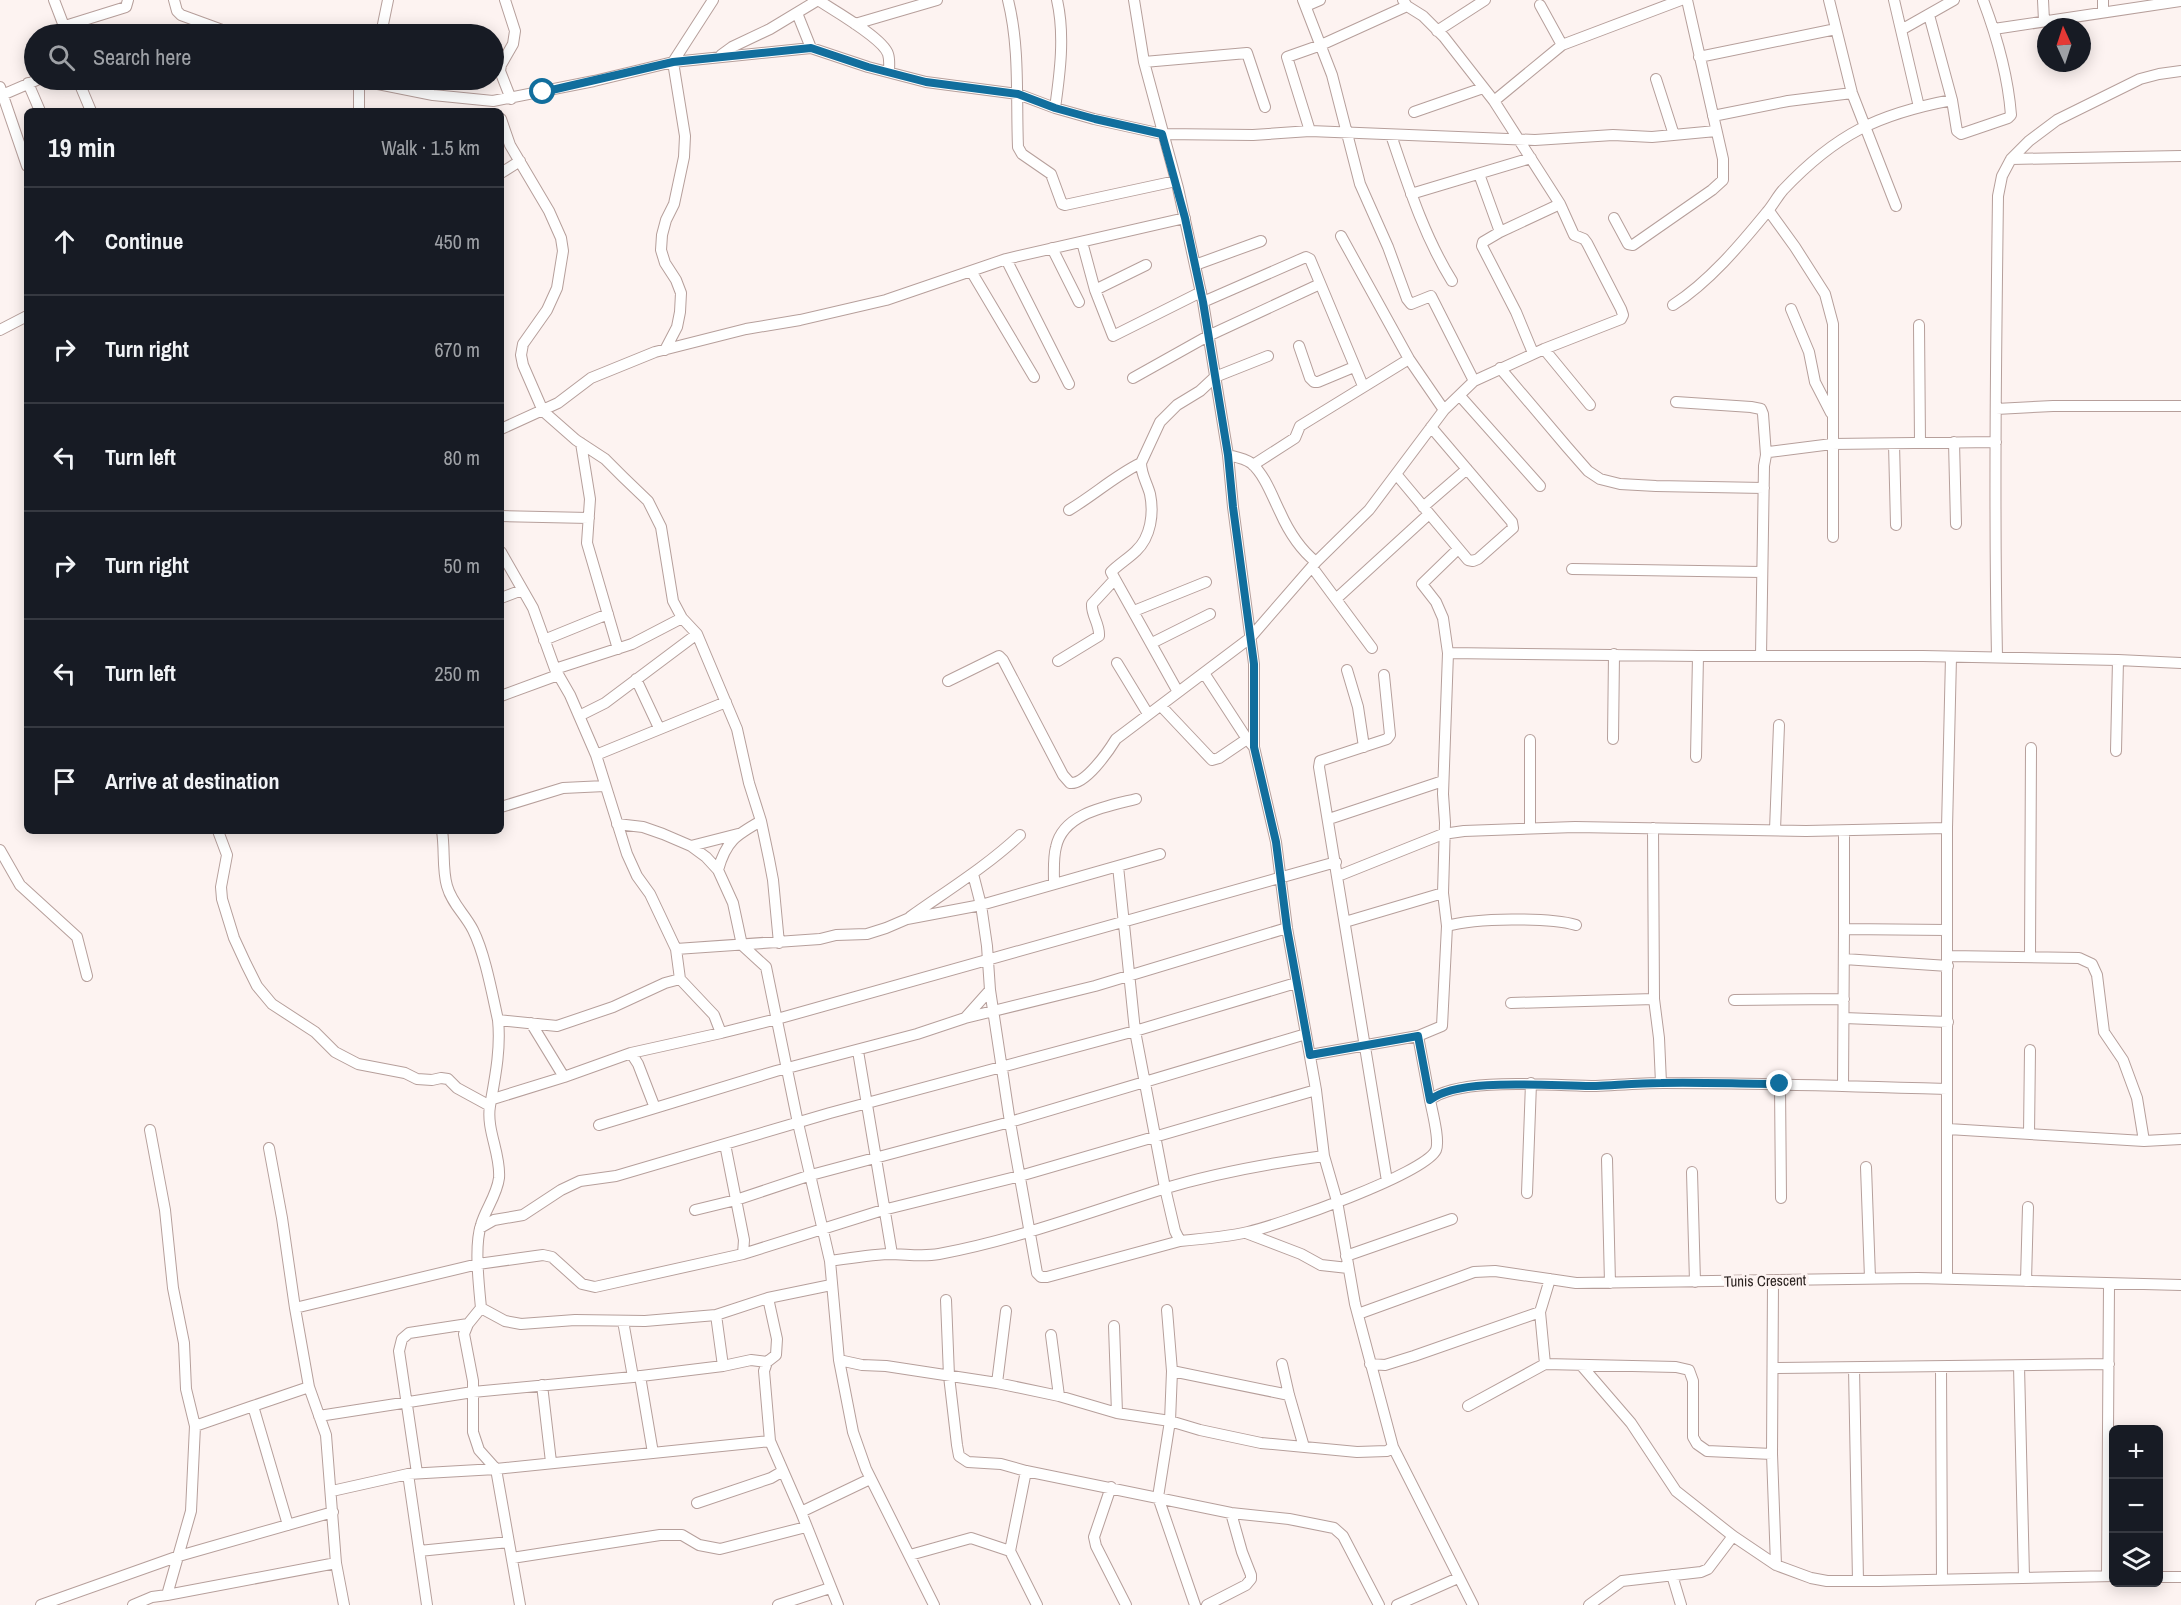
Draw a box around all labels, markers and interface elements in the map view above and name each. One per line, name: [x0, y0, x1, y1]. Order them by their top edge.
north arrow: [2037, 18, 2091, 72]
search box: [24, 24, 504, 90]
icon: search: [45, 41, 78, 74]
text: Search here: [93, 42, 191, 72]
route start: [529, 78, 555, 104]
text: 19 min: [48, 130, 116, 165]
text: Walk · 1.5 km: [381, 134, 480, 161]
icon: ahead: [48, 225, 81, 258]
text: Continue: [105, 226, 183, 256]
text: 450 m: [434, 228, 480, 255]
icon: right: [48, 333, 81, 366]
text: Turn right: [105, 334, 189, 364]
text: 670 m: [434, 336, 480, 363]
icon: left: [48, 441, 81, 474]
text: Turn left: [105, 442, 176, 472]
text: 80 m: [444, 444, 480, 471]
icon: right: [48, 549, 81, 582]
text: Turn right: [105, 550, 189, 580]
text: 50 m: [444, 552, 480, 579]
icon: left: [48, 657, 81, 690]
text: Turn left: [105, 658, 176, 688]
text: 250 m: [434, 660, 480, 687]
icon: arrive: [48, 765, 81, 798]
text: Arrive at destination: [105, 766, 279, 796]
route end: [1766, 1070, 1792, 1096]
street label: Tunis Crescent: [1724, 1269, 1807, 1292]
map controls: [2109, 1425, 2163, 1587]
button: +: [2109, 1425, 2163, 1479]
button: −: [2109, 1479, 2163, 1533]
button: layers: [2109, 1533, 2163, 1587]

